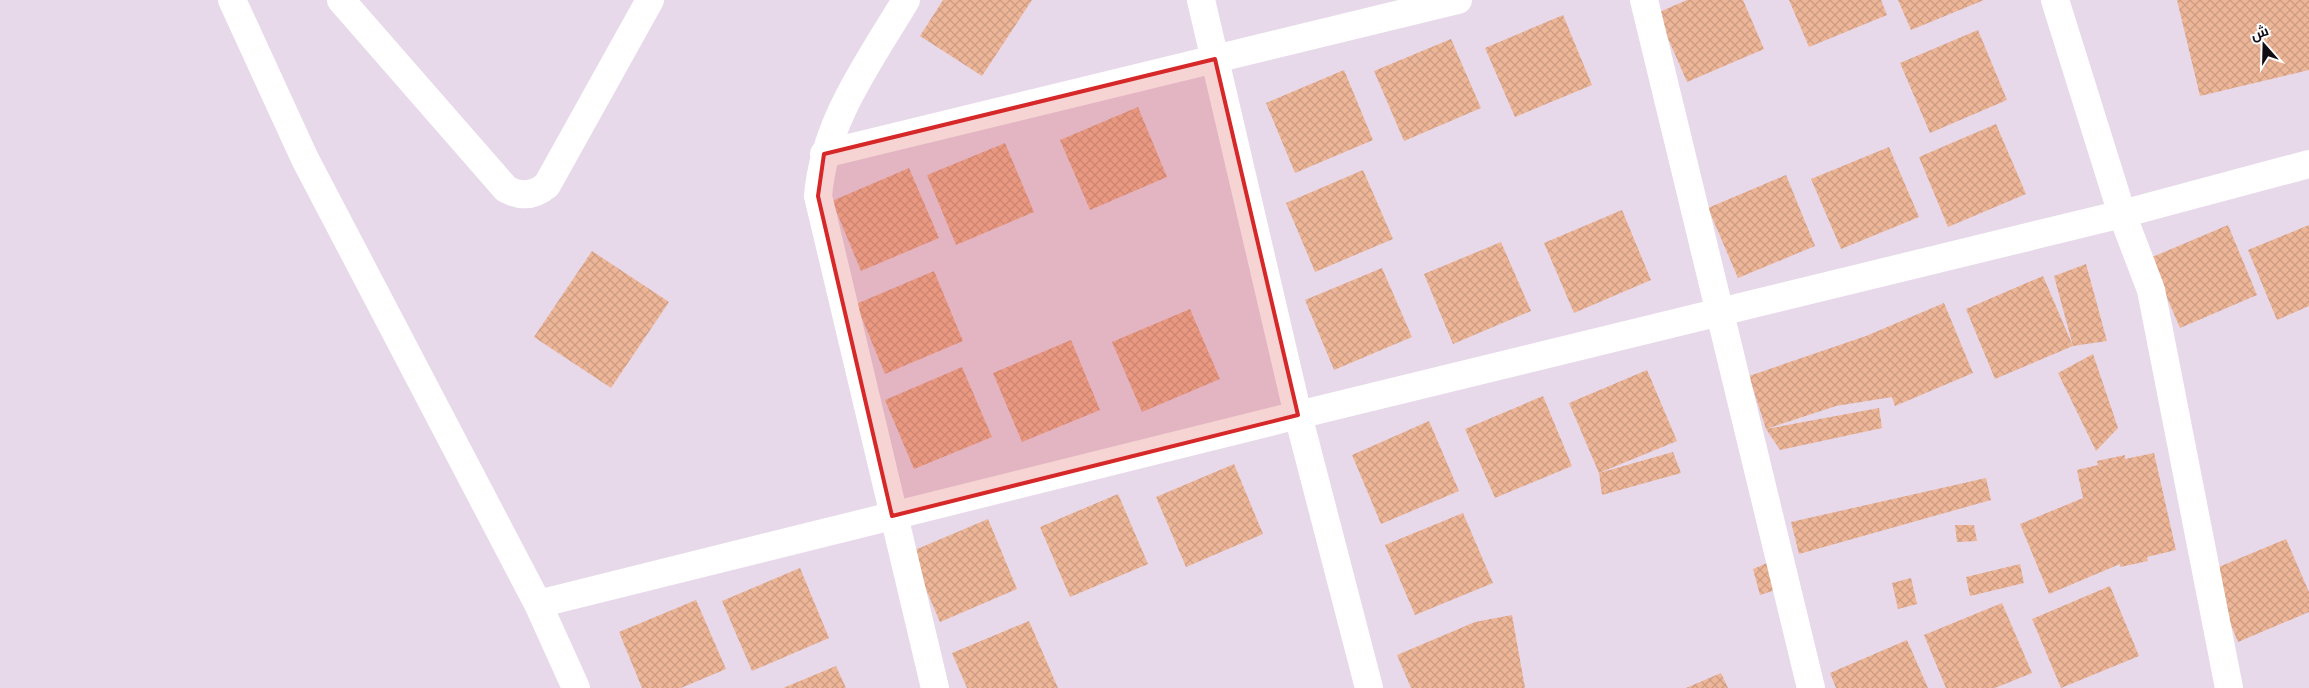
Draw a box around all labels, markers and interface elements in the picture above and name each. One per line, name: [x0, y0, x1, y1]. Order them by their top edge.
north arrow: [2239, 20, 2289, 70]
text: ش: [2248, 21, 2271, 44]

